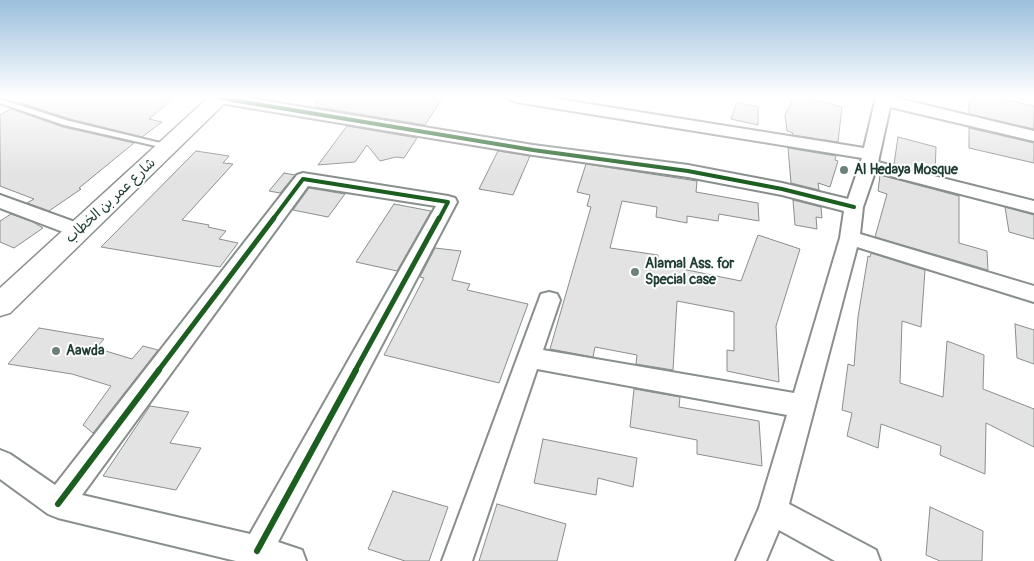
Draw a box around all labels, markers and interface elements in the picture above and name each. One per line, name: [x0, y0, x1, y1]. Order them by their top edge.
street label: شارع عمر بن الخطاب: [62, 155, 160, 247]
place label: Al Hedaya Mosque: [854, 162, 958, 178]
marker: Al Hedaya Mosque: [838, 164, 850, 176]
place label: Alamal Ass. for Special case: [645, 256, 734, 288]
marker: Alamal Ass. for Special case: [629, 266, 641, 278]
place label: Aawda: [66, 343, 104, 359]
marker: Aawda: [50, 345, 62, 357]

